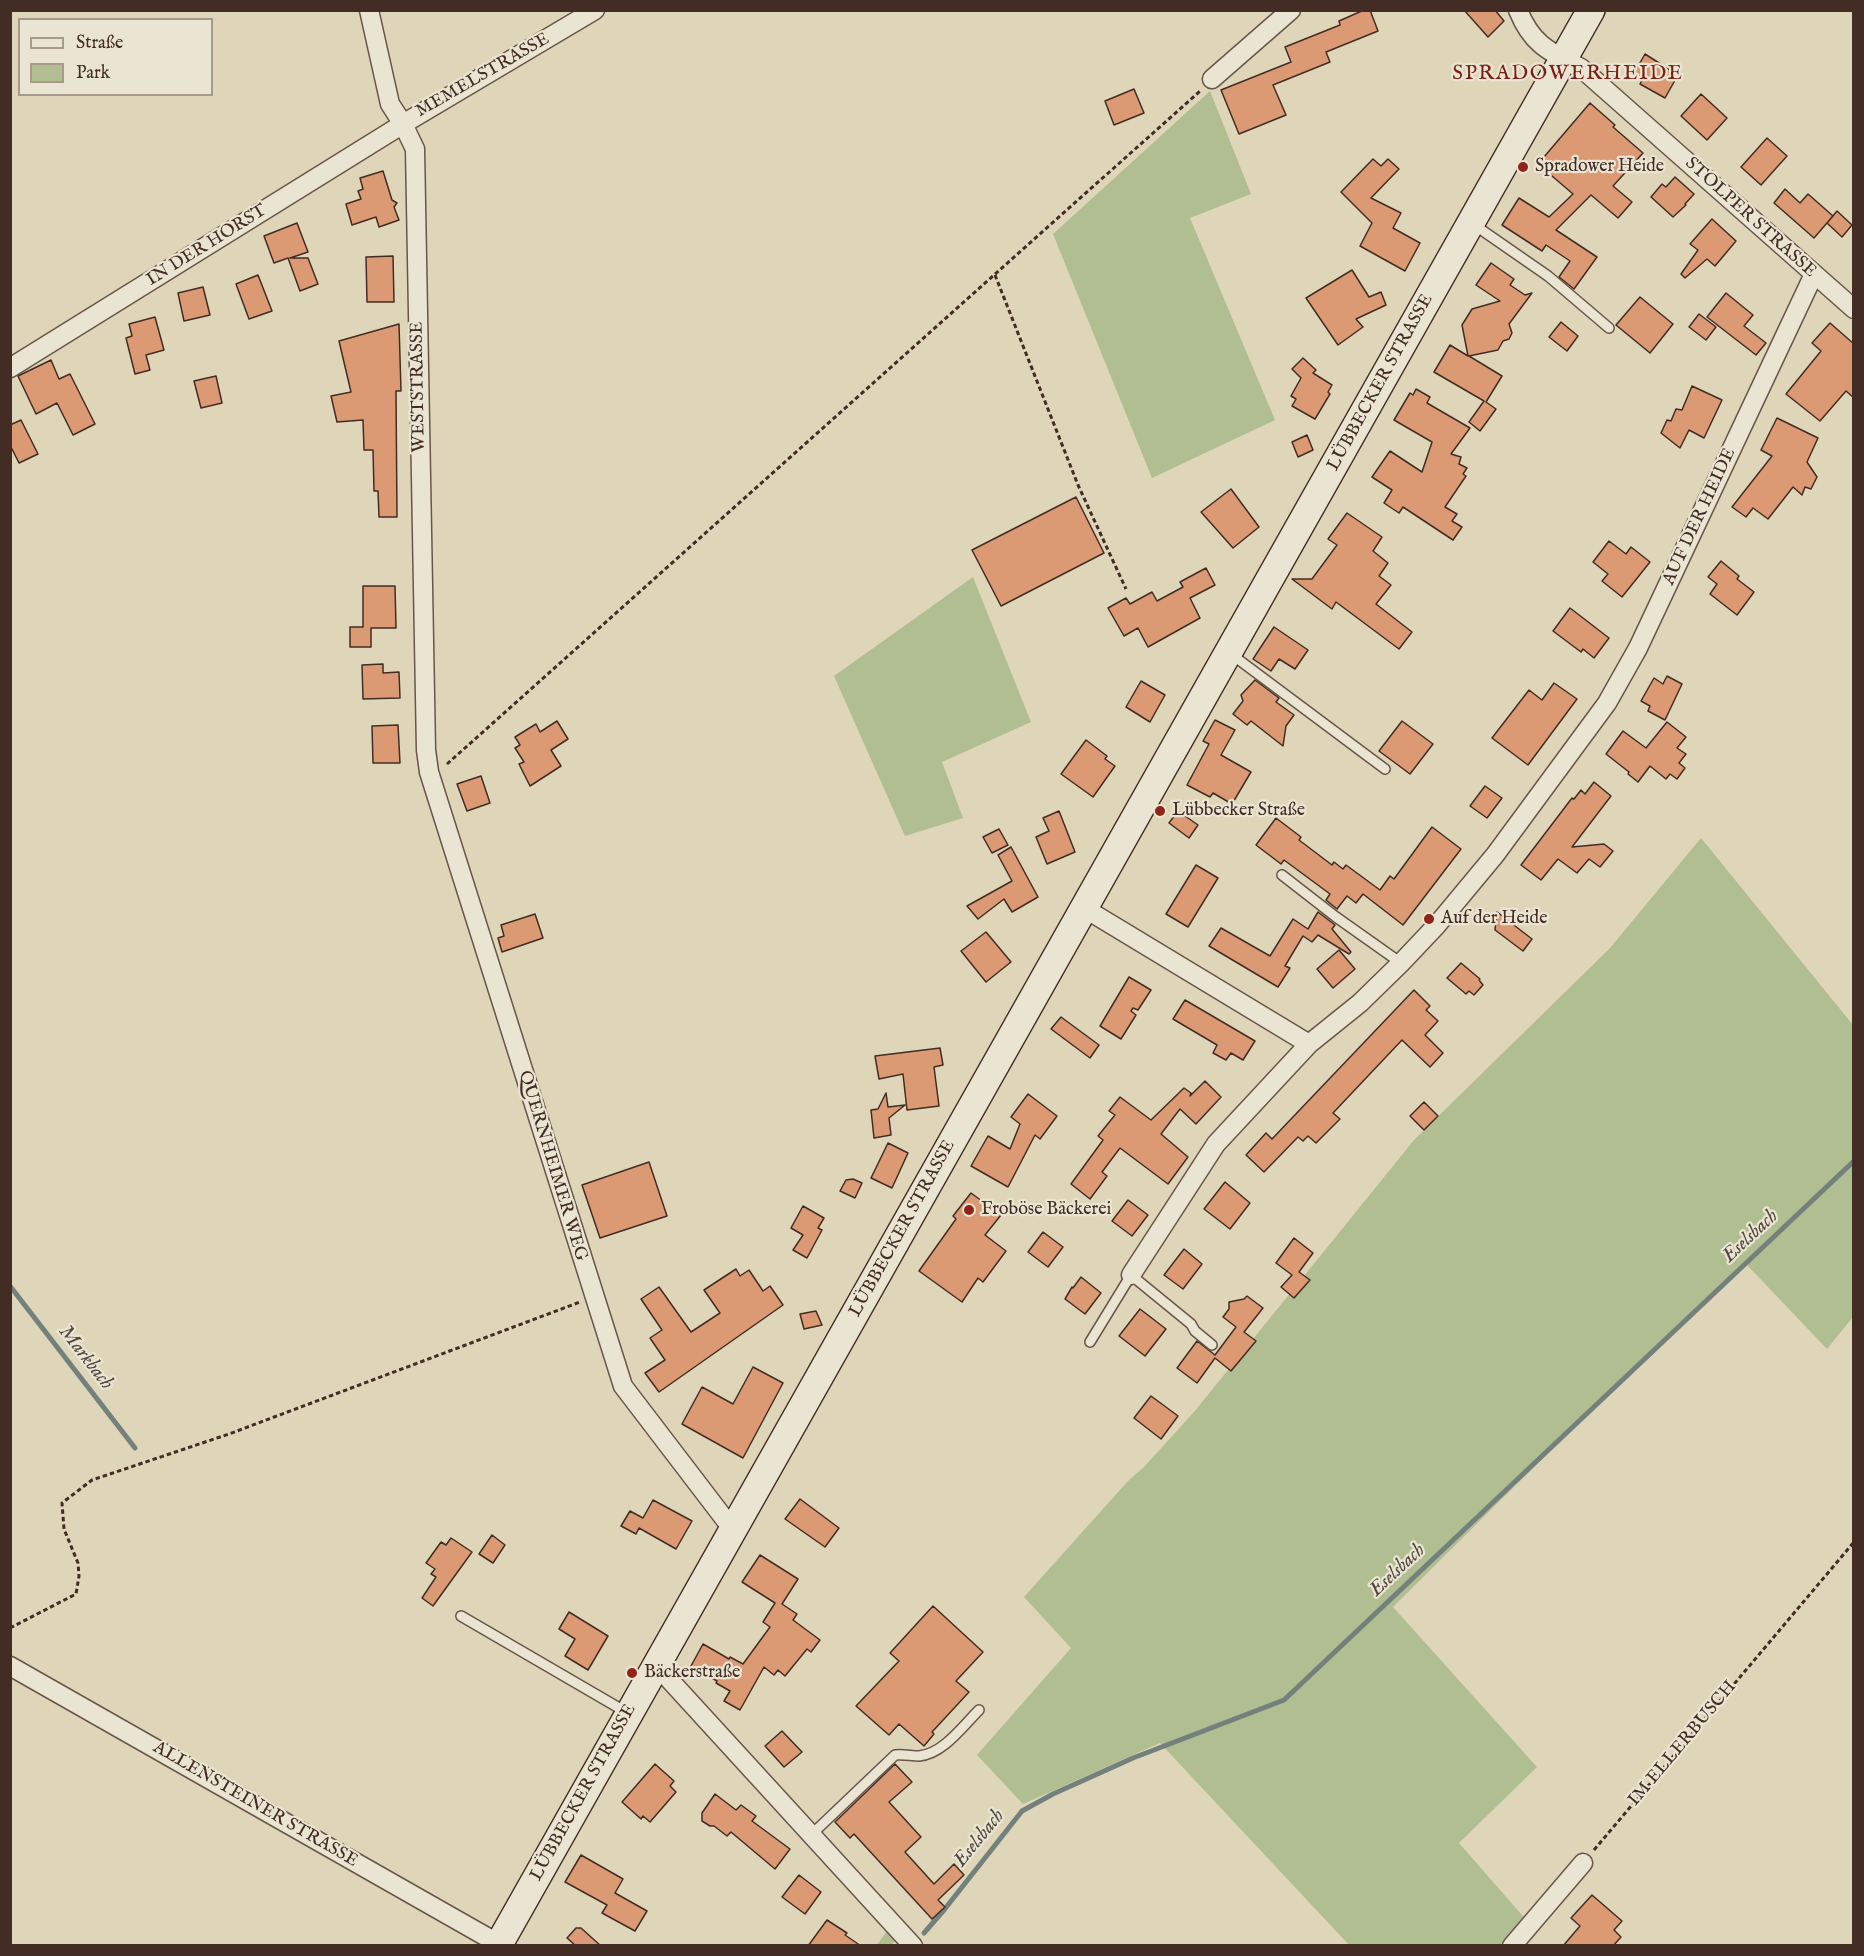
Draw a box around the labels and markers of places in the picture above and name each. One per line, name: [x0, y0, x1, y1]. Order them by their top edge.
place label: Spradower Heide: [1535, 156, 1664, 178]
marker: Spradower Heide: [1516, 160, 1530, 174]
place label: Lübbecker Straße: [1172, 800, 1305, 822]
marker: Lübbecker Straße: [1153, 804, 1167, 818]
place label: Auf der Heide: [1441, 908, 1547, 930]
marker: Auf der Heide: [1422, 912, 1436, 926]
place label: Froböse Bäckerei: [981, 1199, 1111, 1221]
marker: Froböse Bäckerei: [962, 1203, 976, 1217]
place label: Bäckerstraße: [644, 1662, 740, 1684]
marker: Bäckerstraße: [625, 1666, 639, 1680]

